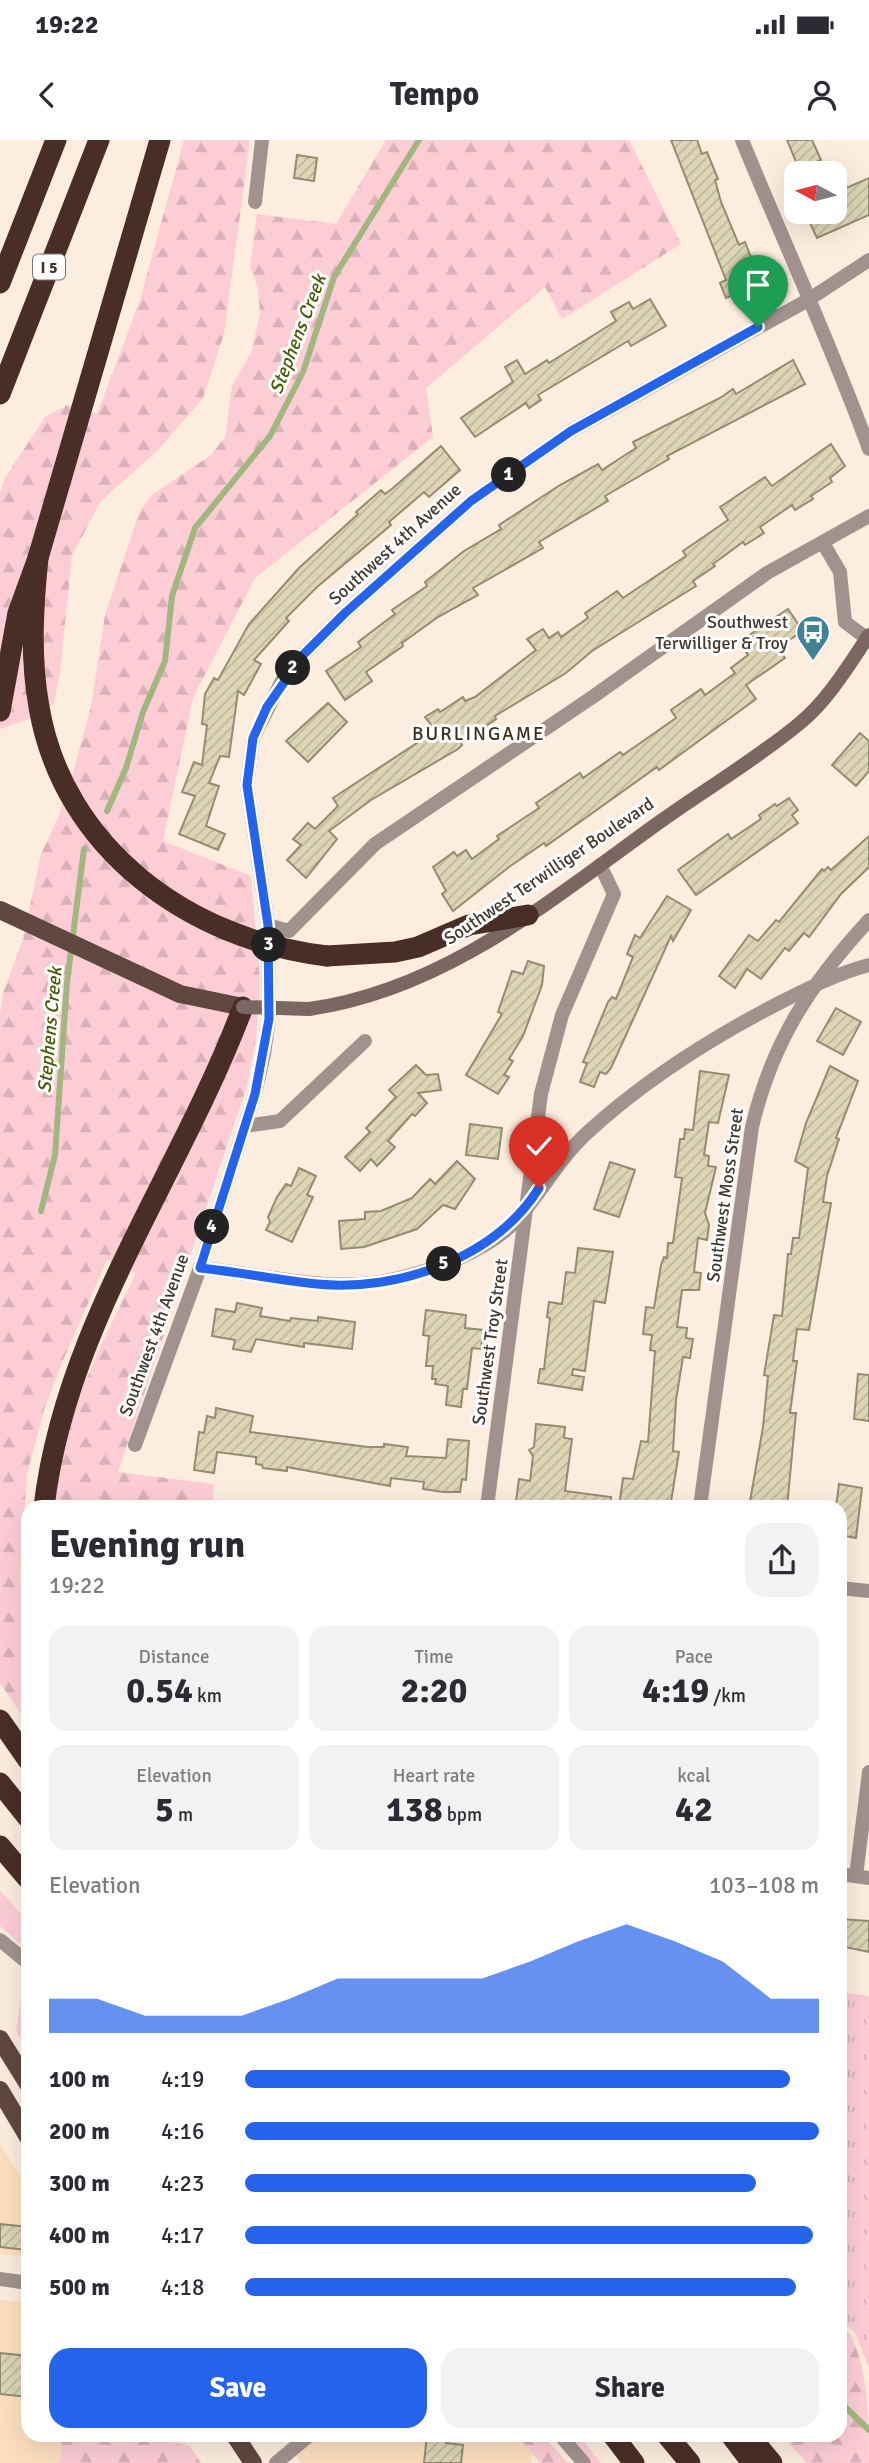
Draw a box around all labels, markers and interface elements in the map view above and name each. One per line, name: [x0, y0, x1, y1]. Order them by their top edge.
text: 19:22: [35, 9, 99, 41]
text: Tempo: [390, 75, 479, 114]
icon: back: [28, 76, 66, 114]
icon: person: [803, 76, 841, 114]
north arrow: [784, 161, 847, 224]
map controls: [784, 161, 847, 224]
road number: I 5: [33, 254, 65, 280]
pin: [728, 255, 788, 327]
icon: arrive: [739, 266, 777, 304]
water label: Stephens Creek: [264, 270, 332, 397]
pin: 1: [491, 458, 526, 492]
text: 1: [503, 462, 514, 486]
street label: Southwest 4th Avenue: [324, 479, 466, 609]
place label: Southwest Terwilliger & Troy: [655, 611, 789, 654]
bus stop icon: Southwest Terwilliger & Troy: [794, 613, 832, 662]
pin: 2: [276, 650, 310, 686]
text: 2: [287, 655, 298, 679]
district label: BURLINGAME: [412, 722, 546, 746]
street label: Southwest Terwilliger Boulevard: [440, 793, 658, 949]
pin: 3: [252, 928, 286, 962]
text: 3: [263, 932, 274, 956]
water label: Stephens Creek: [33, 965, 68, 1094]
street label: Southwest Moss Street: [702, 1107, 748, 1283]
pin: [509, 1116, 569, 1188]
icon: check: [520, 1127, 558, 1165]
pin: 4: [194, 1210, 230, 1244]
text: 4: [206, 1214, 217, 1238]
pin: 5: [426, 1246, 462, 1282]
street label: Southwest 4th Avenue: [114, 1251, 194, 1419]
text: 5: [438, 1251, 449, 1275]
street label: Southwest Troy Street: [467, 1257, 513, 1427]
text: Evening run: [49, 1521, 245, 1568]
button: share: [745, 1523, 819, 1597]
text: 19:22: [49, 1571, 105, 1600]
text: Distance: [139, 1645, 209, 1669]
text: Time: [414, 1645, 454, 1669]
text: Pace: [675, 1645, 713, 1669]
text: 0.54: [126, 1669, 193, 1712]
text: 2:20: [400, 1669, 468, 1712]
text: 4:19: [642, 1669, 709, 1712]
text: km: [193, 1684, 222, 1708]
text: /km: [709, 1684, 746, 1708]
text: Elevation: [136, 1764, 212, 1788]
text: Heart rate: [393, 1764, 475, 1788]
text: kcal: [677, 1764, 711, 1788]
text: 5: [155, 1788, 174, 1831]
text: 138: [386, 1788, 443, 1831]
text: 42: [675, 1788, 713, 1831]
text: m: [174, 1803, 193, 1827]
text: bpm: [443, 1803, 482, 1827]
text: Elevation: [49, 1871, 141, 1900]
text: 103–108 m: [709, 1871, 819, 1900]
text: 100 m: [49, 2065, 110, 2094]
text: 4:19: [161, 2065, 204, 2094]
text: 200 m: [49, 2117, 110, 2146]
text: 4:16: [161, 2117, 204, 2146]
text: 300 m: [49, 2169, 110, 2198]
text: 4:23: [161, 2169, 204, 2198]
text: 400 m: [49, 2221, 110, 2250]
text: 4:17: [161, 2221, 204, 2250]
text: 500 m: [49, 2273, 110, 2302]
text: 4:18: [161, 2273, 204, 2302]
button: Save: [49, 2348, 427, 2428]
button: Share: [441, 2348, 819, 2428]

